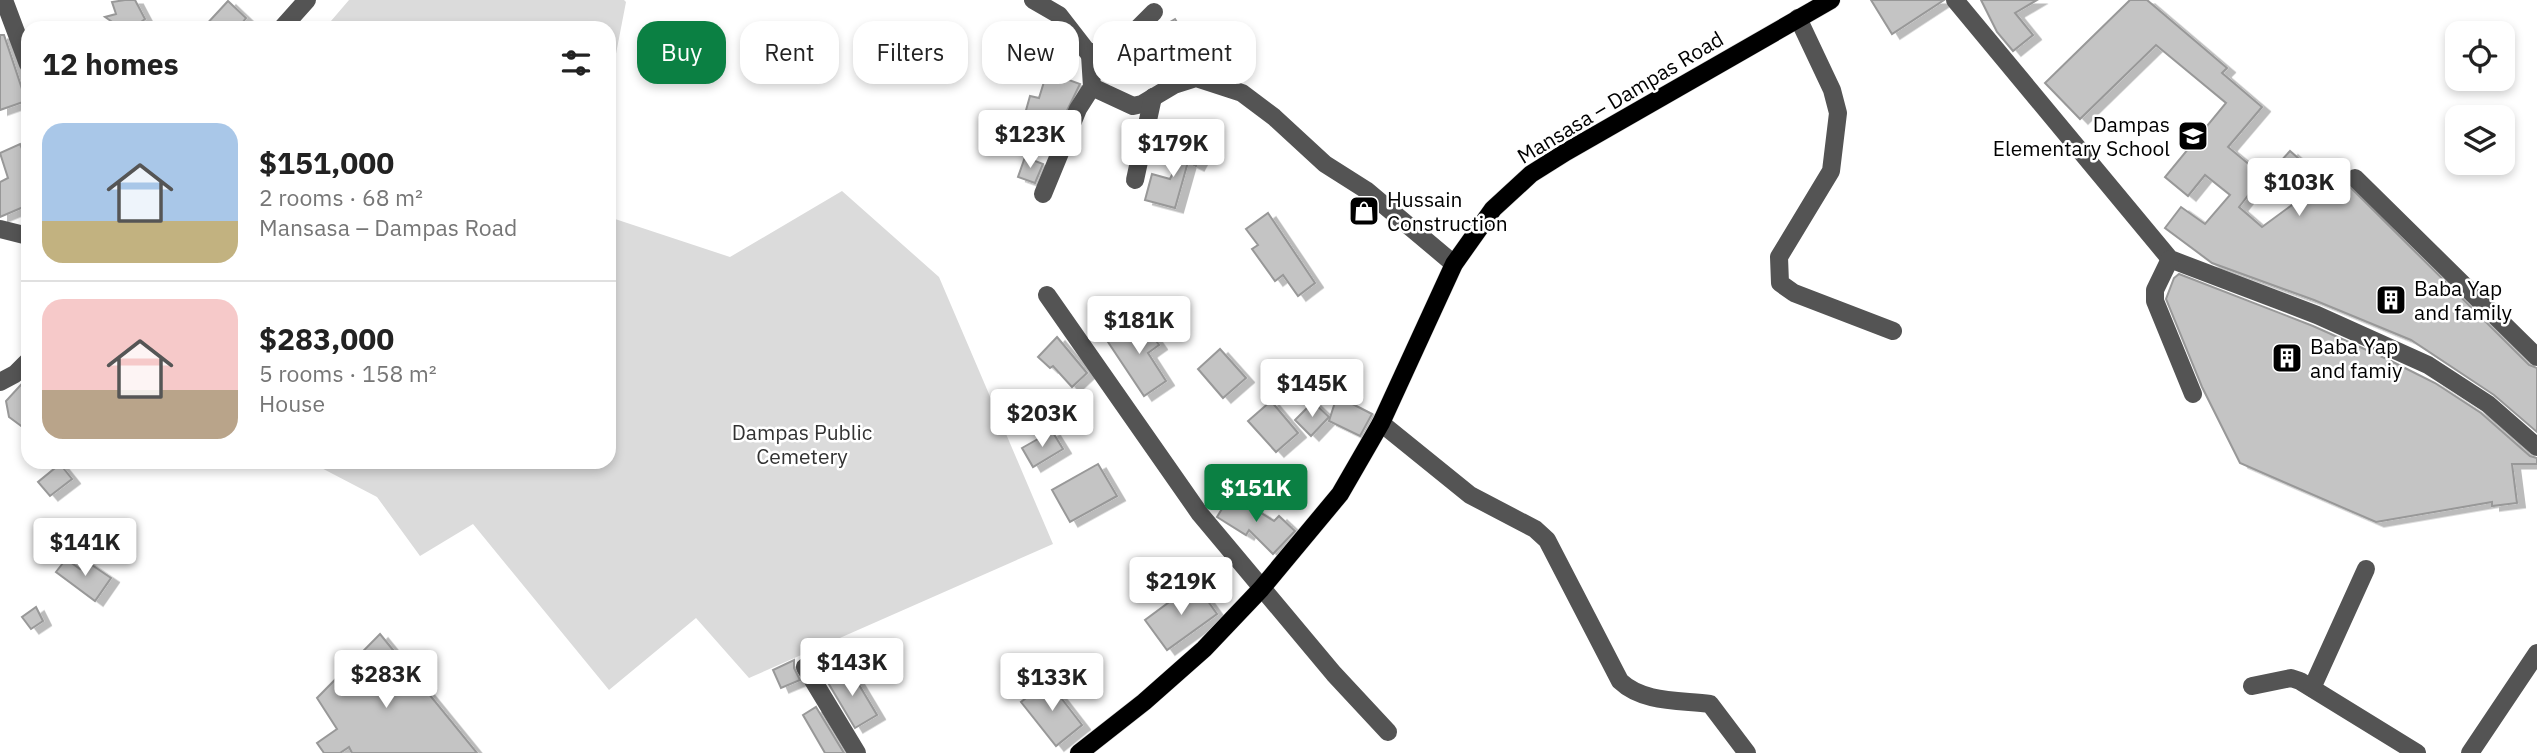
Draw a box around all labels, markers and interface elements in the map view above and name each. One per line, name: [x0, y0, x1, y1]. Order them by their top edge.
chip: Buy: [637, 21, 726, 84]
chip: Rent: [740, 21, 839, 84]
chip: Filters: [853, 21, 968, 84]
chip: New: [982, 21, 1079, 84]
chip: Apartment: [1093, 21, 1256, 84]
map controls: [2445, 21, 2515, 175]
button: locate: [2445, 21, 2515, 91]
street label: Mansasa – Dampas Road: [1512, 24, 1728, 170]
text: 12 homes: [42, 44, 179, 83]
icon: filters: [557, 44, 595, 82]
button: layers: [2445, 105, 2515, 175]
pin: $123K: [981, 110, 1079, 170]
place label: Dampas Elementary School: [1993, 110, 2170, 162]
text: $123K: [994, 118, 1066, 148]
school or university icon: Dampas Elementary School: [2176, 119, 2210, 153]
pin: $179K: [1124, 120, 1222, 179]
text: $179K: [1137, 127, 1209, 157]
text: $151,000: [259, 143, 394, 182]
icon: home: [98, 151, 182, 235]
pin: $103K: [2250, 158, 2348, 218]
text: $103K: [2263, 166, 2335, 196]
text: 2 rooms · 68 m²: [259, 182, 423, 212]
place label: Hussain Construction: [1387, 185, 1508, 237]
shop icon: Hussain Construction: [1347, 194, 1381, 228]
text: Mansasa – Dampas Road: [259, 212, 517, 242]
place label: Baba Yap and family: [2414, 274, 2512, 326]
building icon: Baba Yap and family: [2374, 283, 2408, 317]
pin: $181K: [1090, 296, 1188, 356]
text: $181K: [1103, 304, 1175, 334]
text: $283,000: [259, 319, 394, 358]
icon: home: [98, 327, 182, 411]
place label: Baba Yap and famiy: [2310, 332, 2403, 384]
building icon: Baba Yap and famiy: [2270, 341, 2304, 375]
text: 5 rooms · 158 m²: [259, 358, 437, 388]
pin: $145K: [1263, 360, 1361, 419]
text: $145K: [1276, 367, 1348, 397]
text: House: [259, 388, 325, 418]
pin: $203K: [993, 390, 1091, 449]
text: $203K: [1006, 397, 1078, 427]
park label: Dampas Public Cemetery: [732, 418, 872, 470]
pin: $151K: [1207, 464, 1305, 524]
text: $151K: [1220, 472, 1292, 502]
pin: $141K: [36, 518, 134, 578]
text: $141K: [49, 526, 121, 556]
pin: $219K: [1132, 558, 1230, 617]
text: $219K: [1145, 565, 1217, 595]
pin: $143K: [803, 638, 901, 698]
text: $143K: [816, 646, 888, 676]
pin: $283K: [337, 650, 435, 710]
pin: $133K: [1003, 654, 1101, 713]
text: $283K: [350, 658, 422, 688]
text: $133K: [1016, 661, 1088, 691]

